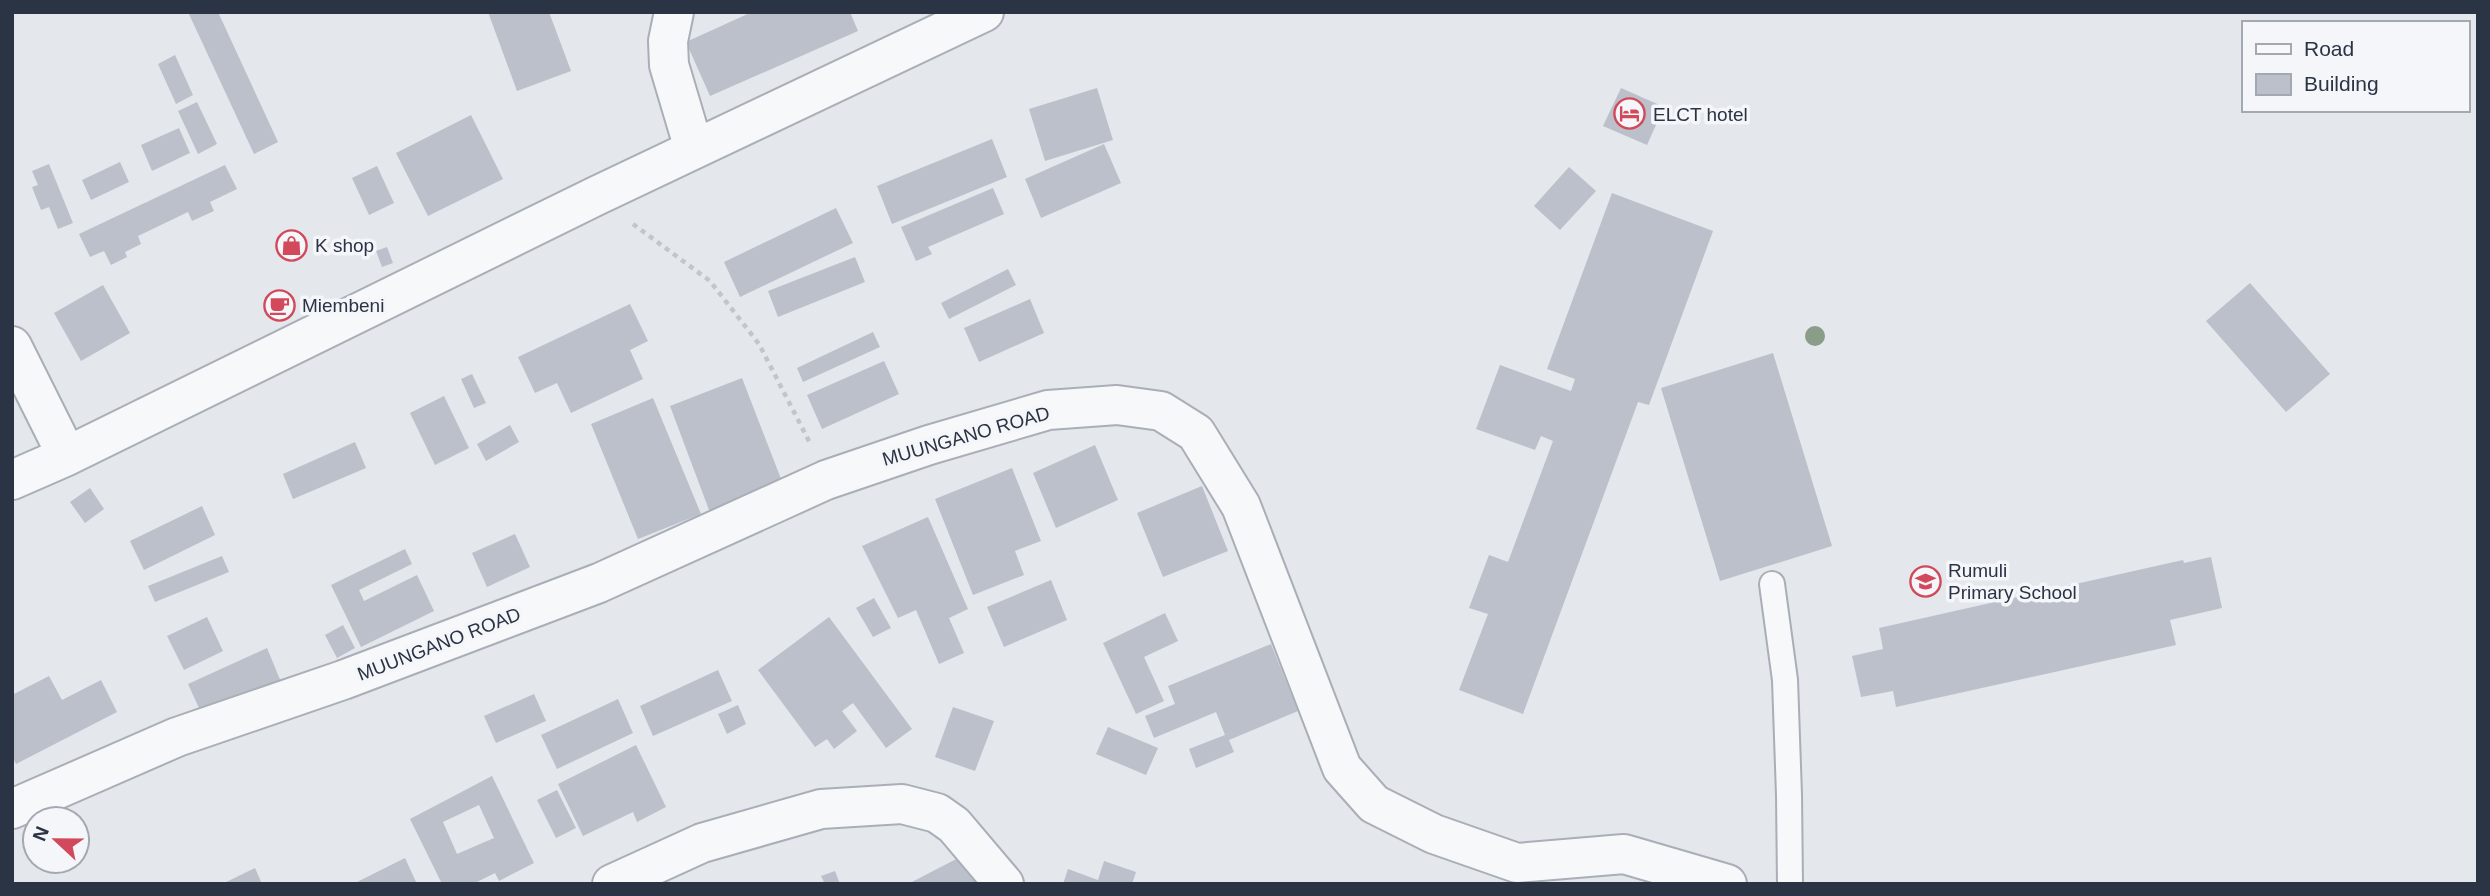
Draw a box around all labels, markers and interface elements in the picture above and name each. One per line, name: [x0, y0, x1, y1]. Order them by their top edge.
legend: [2242, 21, 2469, 112]
text: Road: [2304, 37, 2354, 60]
text: Building: [2304, 72, 2379, 95]
hotel icon: ELCT hotel: [1613, 97, 1647, 131]
place label: ELCT hotel: [1653, 104, 1748, 125]
shop icon: K shop: [275, 228, 309, 262]
place label: K shop: [315, 235, 374, 256]
cafe icon: Miembeni: [262, 288, 296, 322]
place label: Miembeni: [302, 295, 384, 316]
street label: MUUNGANO ROAD: [880, 402, 1052, 470]
place label: Rumuli Primary School: [1948, 560, 2077, 603]
school or university icon: Rumuli Primary School: [1908, 564, 1942, 598]
street label: MUUNGANO ROAD: [354, 603, 524, 685]
north arrow: [21, 805, 91, 875]
text: N: [28, 824, 53, 844]

